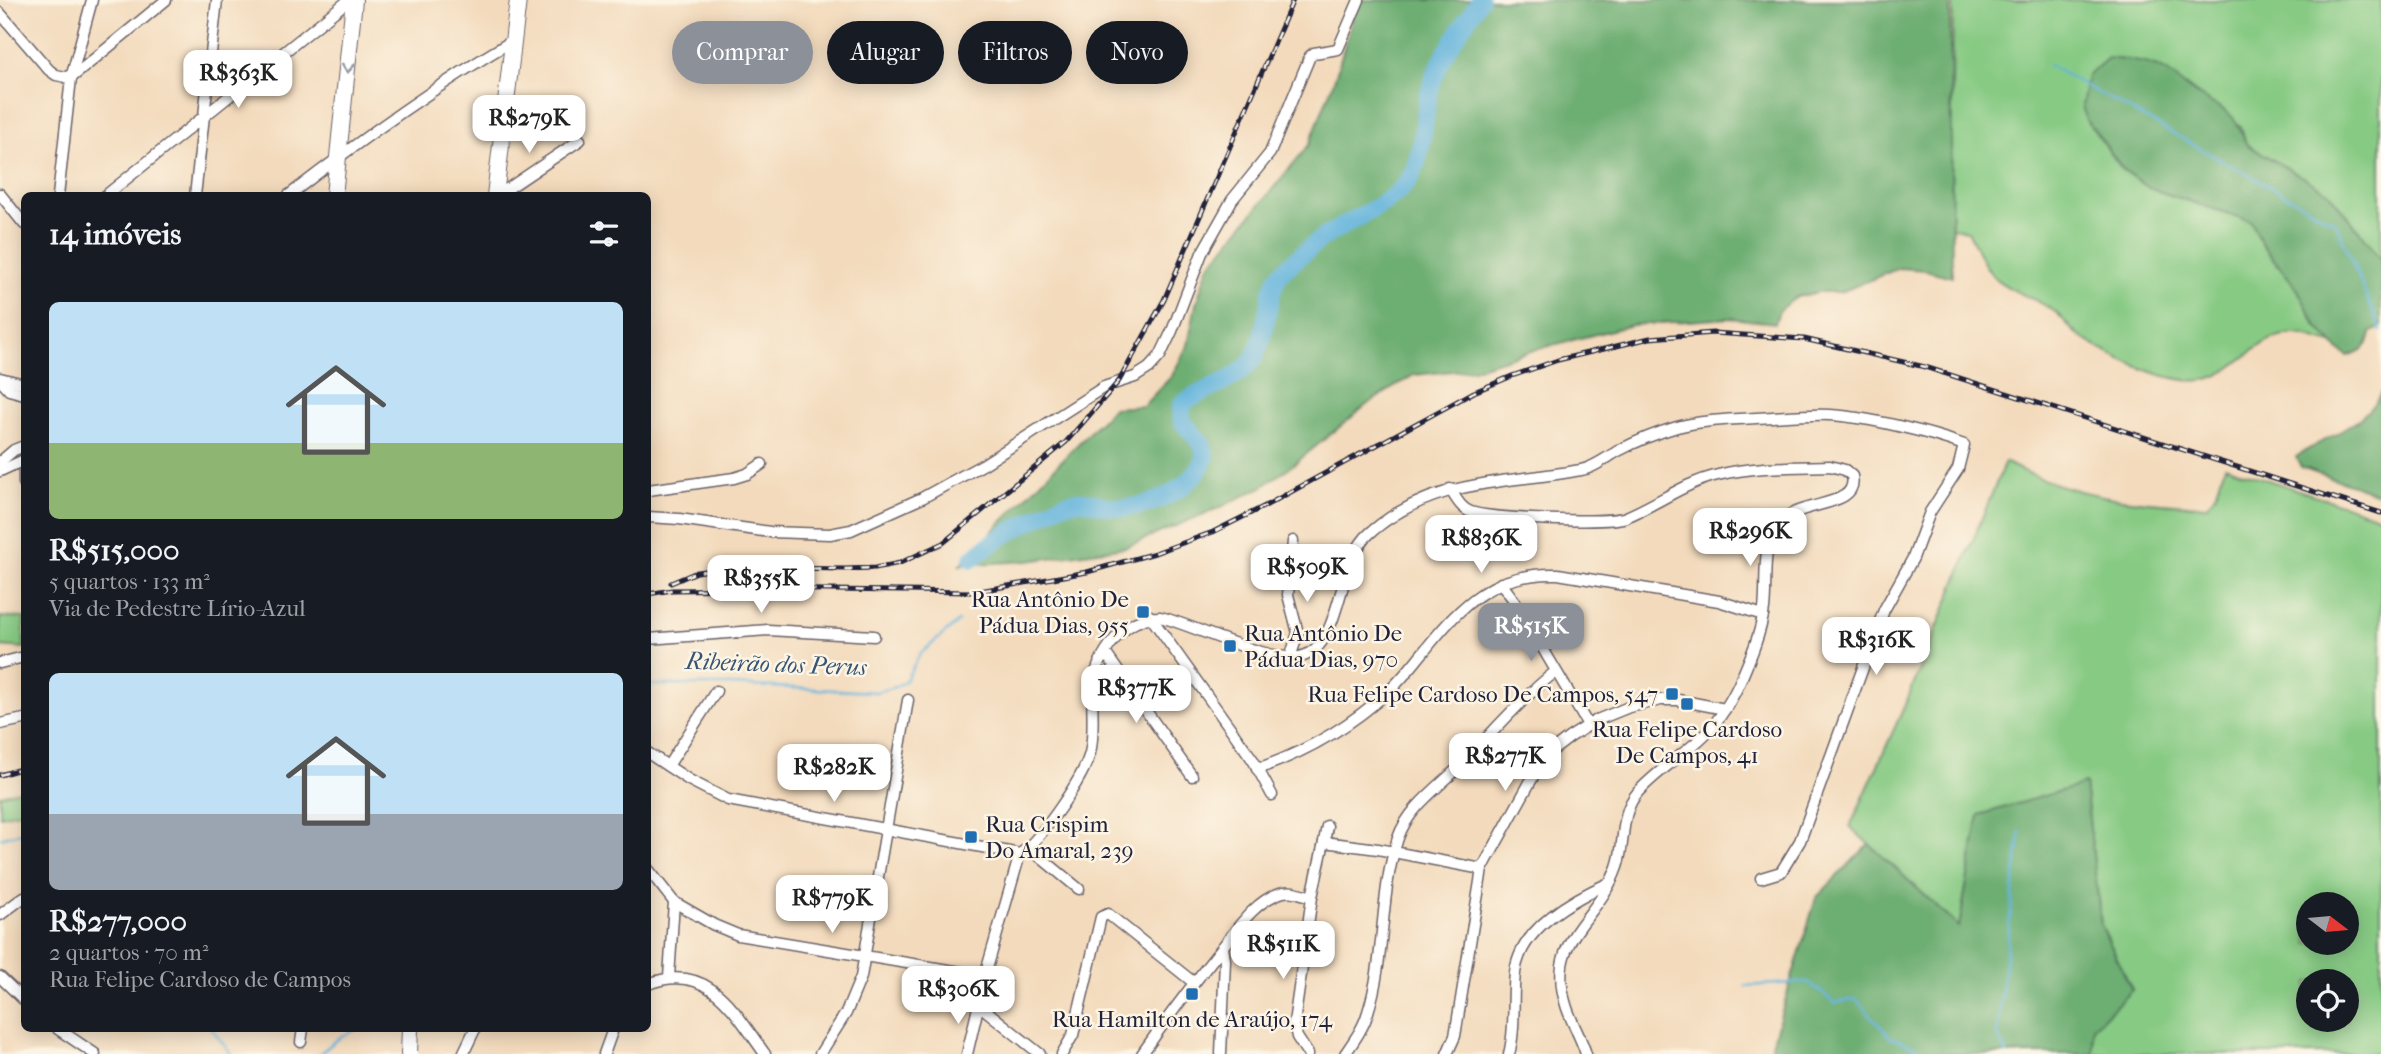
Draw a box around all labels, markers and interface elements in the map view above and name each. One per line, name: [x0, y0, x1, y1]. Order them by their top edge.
chip: Comprar: [672, 21, 813, 84]
chip: Alugar: [827, 21, 944, 84]
chip: Filtros: [958, 21, 1072, 84]
chip: Novo: [1086, 21, 1188, 84]
pin: R$363K: [181, 50, 295, 110]
text: R$363K: [199, 59, 277, 86]
one-way arrow: [341, 63, 356, 74]
pin: R$279K: [472, 96, 586, 155]
text: R$279K: [488, 104, 570, 131]
icon: filters: [585, 215, 623, 253]
text: 14 imóveis: [49, 217, 181, 252]
icon: home: [273, 347, 399, 473]
pin: R$296K: [1693, 508, 1807, 568]
pin: R$836K: [1424, 516, 1538, 575]
text: R$296K: [1709, 517, 1791, 544]
text: R$836K: [1441, 524, 1521, 551]
text: R$515,000: [49, 533, 180, 568]
pin: R$509K: [1250, 544, 1364, 604]
text: R$509K: [1267, 553, 1347, 580]
pin: R$355K: [704, 556, 818, 615]
text: R$355K: [723, 564, 799, 591]
text: 5 quartos · 133 m²: [49, 568, 210, 595]
place label: Rua Antônio De Pádua Dias, 955: [971, 586, 1129, 639]
text: Via de Pedestre Lírio-Azul: [49, 595, 306, 622]
marker: Rua Antônio De Pádua Dias, 955: [1135, 604, 1151, 620]
pin: R$515K: [1474, 604, 1588, 663]
text: R$515K: [1494, 612, 1568, 639]
pin: R$316K: [1819, 618, 1933, 677]
place label: Rua Antônio De Pádua Dias, 970: [1244, 620, 1402, 673]
text: R$316K: [1838, 626, 1914, 653]
marker: Rua Antônio De Pádua Dias, 970: [1222, 638, 1238, 654]
water label: Ribeirão dos Perus: [683, 647, 868, 681]
pin: R$377K: [1079, 666, 1193, 725]
text: R$377K: [1097, 674, 1175, 701]
place label: Rua Felipe Cardoso De Campos, 547: [1307, 681, 1658, 708]
marker: Rua Felipe Cardoso De Campos, 547: [1664, 686, 1680, 702]
marker: Rua Felipe Cardoso De Campos, 41: [1679, 696, 1695, 712]
place label: Rua Felipe Cardoso De Campos, 41: [1592, 716, 1782, 769]
icon: home: [273, 718, 399, 844]
pin: R$277K: [1448, 734, 1562, 793]
text: R$277K: [1465, 742, 1545, 769]
pin: R$282K: [777, 744, 891, 804]
text: R$282K: [793, 753, 875, 780]
place label: Rua Crispim Do Amaral, 239: [985, 811, 1134, 864]
marker: Rua Crispim Do Amaral, 239: [963, 829, 979, 845]
pin: R$779K: [775, 876, 889, 935]
text: R$779K: [792, 884, 872, 911]
north arrow: [2296, 892, 2359, 956]
map controls: [2296, 892, 2359, 1032]
text: R$277,000: [49, 904, 187, 939]
pin: R$511K: [1226, 922, 1340, 981]
text: R$511K: [1247, 930, 1319, 957]
text: 2 quartos · 70 m²: [49, 939, 208, 966]
text: Rua Felipe Cardoso de Campos: [49, 966, 351, 993]
pin: R$306K: [901, 967, 1015, 1026]
button: locate: [2296, 969, 2359, 1032]
text: R$306K: [918, 975, 998, 1002]
marker: Rua Hamilton de Araújo, 174: [1184, 986, 1200, 1002]
place label: Rua Hamilton de Araújo, 174: [1052, 1006, 1334, 1033]

